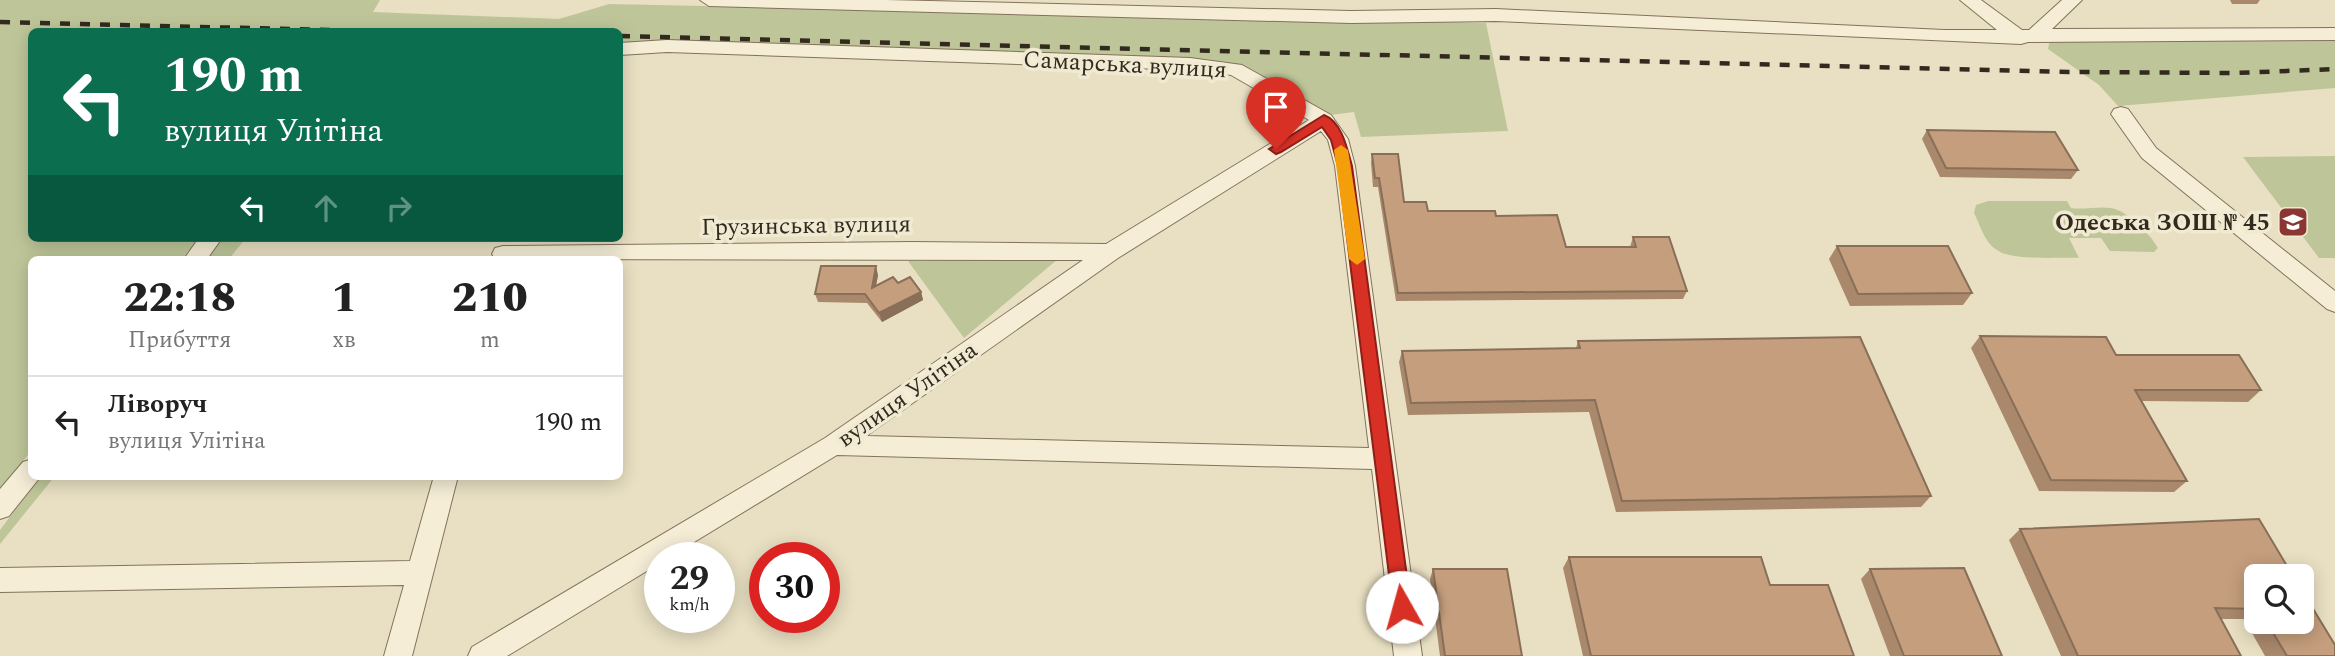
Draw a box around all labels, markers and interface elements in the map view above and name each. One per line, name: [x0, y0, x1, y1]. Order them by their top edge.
text: 190 m: [164, 39, 303, 114]
street label: Самарська вулиця: [1022, 42, 1228, 88]
icon: left: [49, 56, 140, 147]
pin: [1246, 77, 1306, 149]
icon: arrive: [1257, 88, 1295, 126]
text: вулиця Улітіна: [164, 107, 383, 156]
icon: left: [234, 189, 272, 227]
icon: ahead: [307, 189, 345, 227]
icon: right: [380, 189, 418, 227]
place label: Одеська ЗОШ № 45: [2055, 205, 2270, 241]
school or university icon: Одеська ЗОШ № 45: [2276, 205, 2310, 239]
street label: Грузинська вулиця: [701, 206, 911, 246]
text: 22:18: [123, 267, 236, 330]
text: 1: [331, 267, 357, 330]
text: 210: [452, 267, 528, 330]
text: Прибуття: [128, 323, 231, 358]
text: хв: [333, 323, 355, 358]
text: m: [480, 323, 500, 358]
street label: вулиця Улітіна: [830, 333, 985, 457]
text: Ліворуч: [108, 384, 207, 424]
text: 190 m: [534, 402, 602, 442]
icon: left: [49, 403, 87, 441]
text: вулиця Улітіна: [108, 424, 266, 459]
speed limit sign: 30: [749, 542, 840, 633]
text: 29: [670, 552, 709, 605]
map controls: [2244, 564, 2314, 634]
button: search: [2244, 564, 2314, 634]
position arrow: [1365, 570, 1439, 644]
text: km/h: [669, 591, 710, 618]

